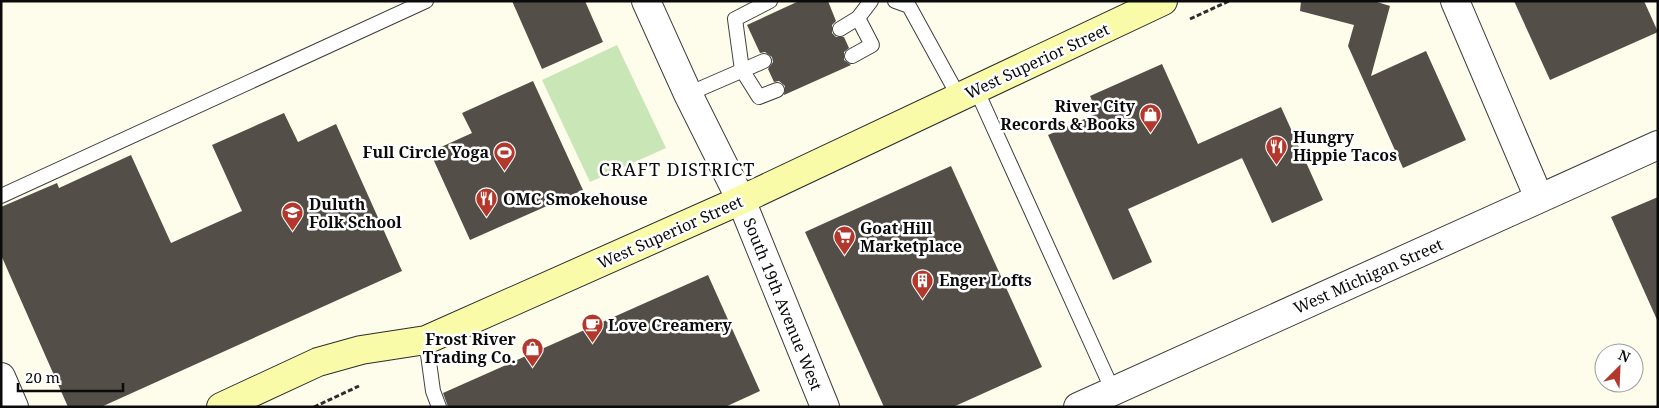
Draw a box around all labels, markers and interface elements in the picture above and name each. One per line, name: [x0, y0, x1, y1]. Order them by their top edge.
street label: West Superior Street: [961, 18, 1113, 104]
place label: River City Records & Books: [1000, 95, 1136, 135]
shop icon: River City Records & Books: [1139, 103, 1163, 134]
place label: Hungry Hippie Tacos: [1293, 126, 1397, 166]
restaurant icon: Hungry Hippie Tacos: [1265, 134, 1289, 165]
sports icon: Full Circle Yoga: [493, 140, 517, 171]
place label: Full Circle Yoga: [363, 141, 489, 163]
district label: CRAFT DISTRICT: [599, 157, 755, 181]
restaurant icon: OMC Smokehouse: [475, 187, 499, 218]
place label: OMC Smokehouse: [503, 188, 648, 210]
street label: West Superior Street: [594, 190, 746, 274]
place label: Duluth Folk School: [309, 193, 402, 233]
school or university icon: Duluth Folk School: [281, 201, 305, 232]
street label: South 19th Avenue West: [738, 214, 828, 394]
place label: Goat Hill Marketplace: [860, 217, 962, 257]
supermarket icon: Goat Hill Marketplace: [832, 225, 856, 256]
street label: West Michigan Street: [1290, 233, 1447, 319]
building icon: Enger Lofts: [911, 268, 935, 299]
place label: Enger Lofts: [939, 269, 1032, 291]
cafe icon: Love Creamery: [580, 313, 604, 344]
place label: Love Creamery: [608, 314, 732, 336]
place label: Frost River Trading Co.: [423, 328, 517, 368]
shop icon: Frost River Trading Co.: [520, 336, 544, 367]
north arrow: [1594, 343, 1644, 393]
text: N: [1616, 345, 1633, 367]
scale bar: [18, 360, 122, 392]
text: 20 m: [25, 367, 60, 387]

